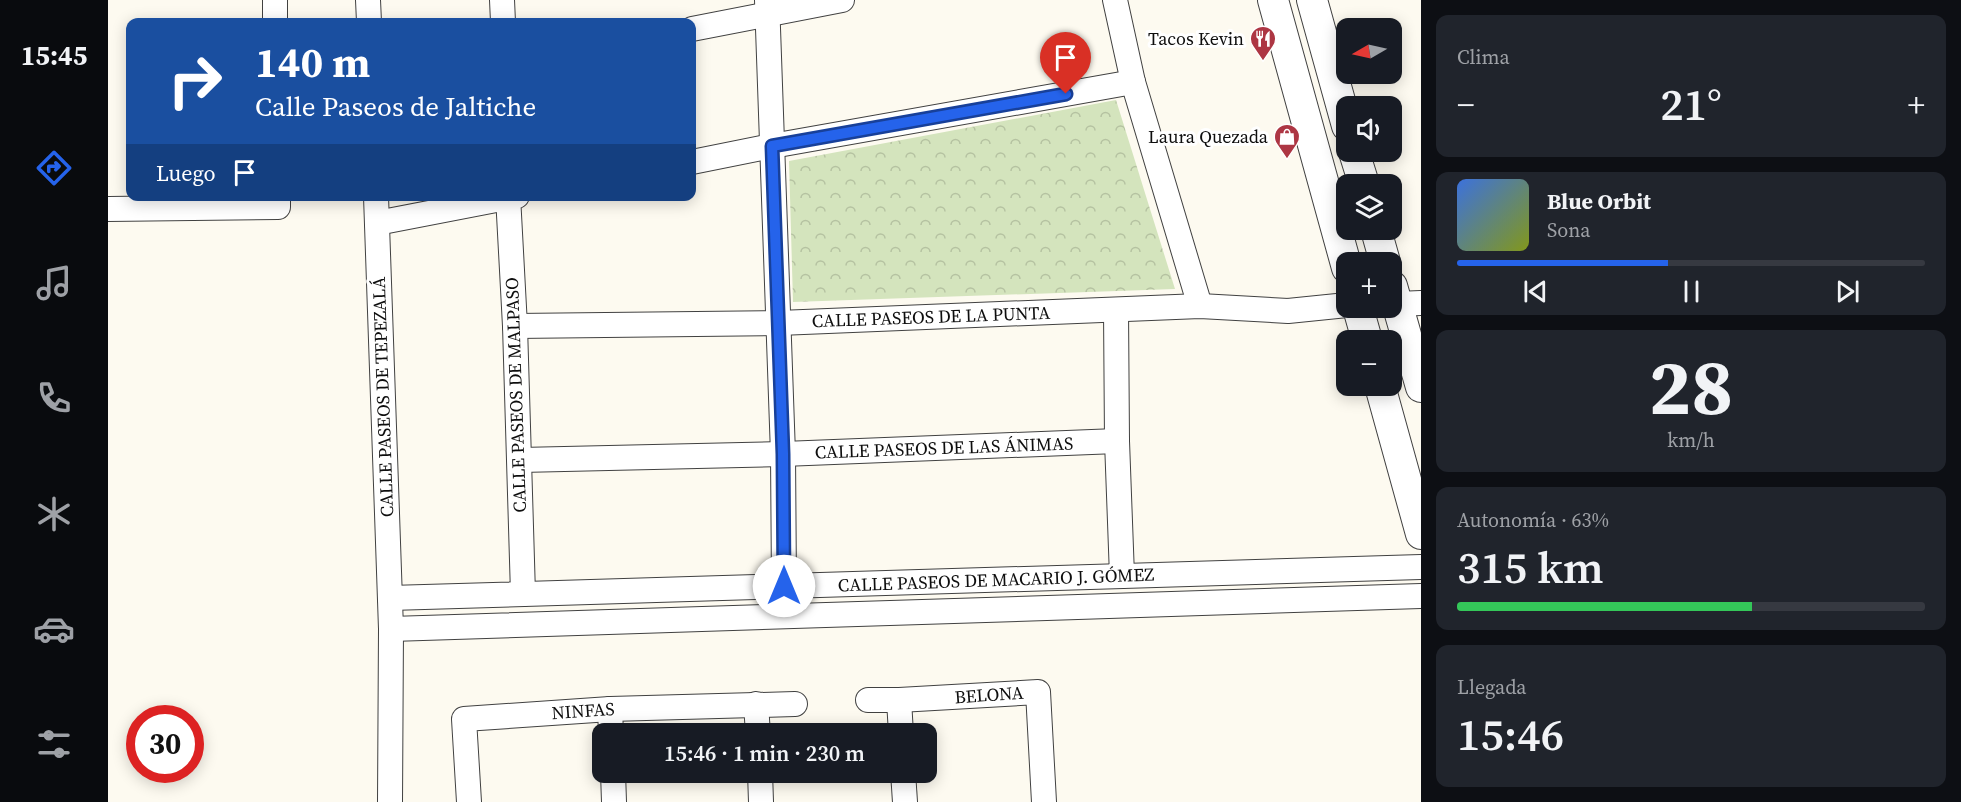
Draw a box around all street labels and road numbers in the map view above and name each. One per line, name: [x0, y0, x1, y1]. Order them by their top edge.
street label: CALLE PASEOS DE TEPEZALÁ: [366, 276, 399, 518]
street label: CALLE PASEOS DE MALPASO: [499, 277, 532, 513]
street label: CALLE PASEOS DE LA PUNTA: [811, 300, 1051, 333]
street label: CALLE PASEOS DE LAS ÁNIMAS: [814, 430, 1074, 465]
street label: CALLE PASEOS DE MACARIO J. GÓMEZ: [837, 561, 1155, 598]
street label: BELONA: [954, 680, 1024, 709]
street label: NINFAS: [551, 696, 615, 725]

